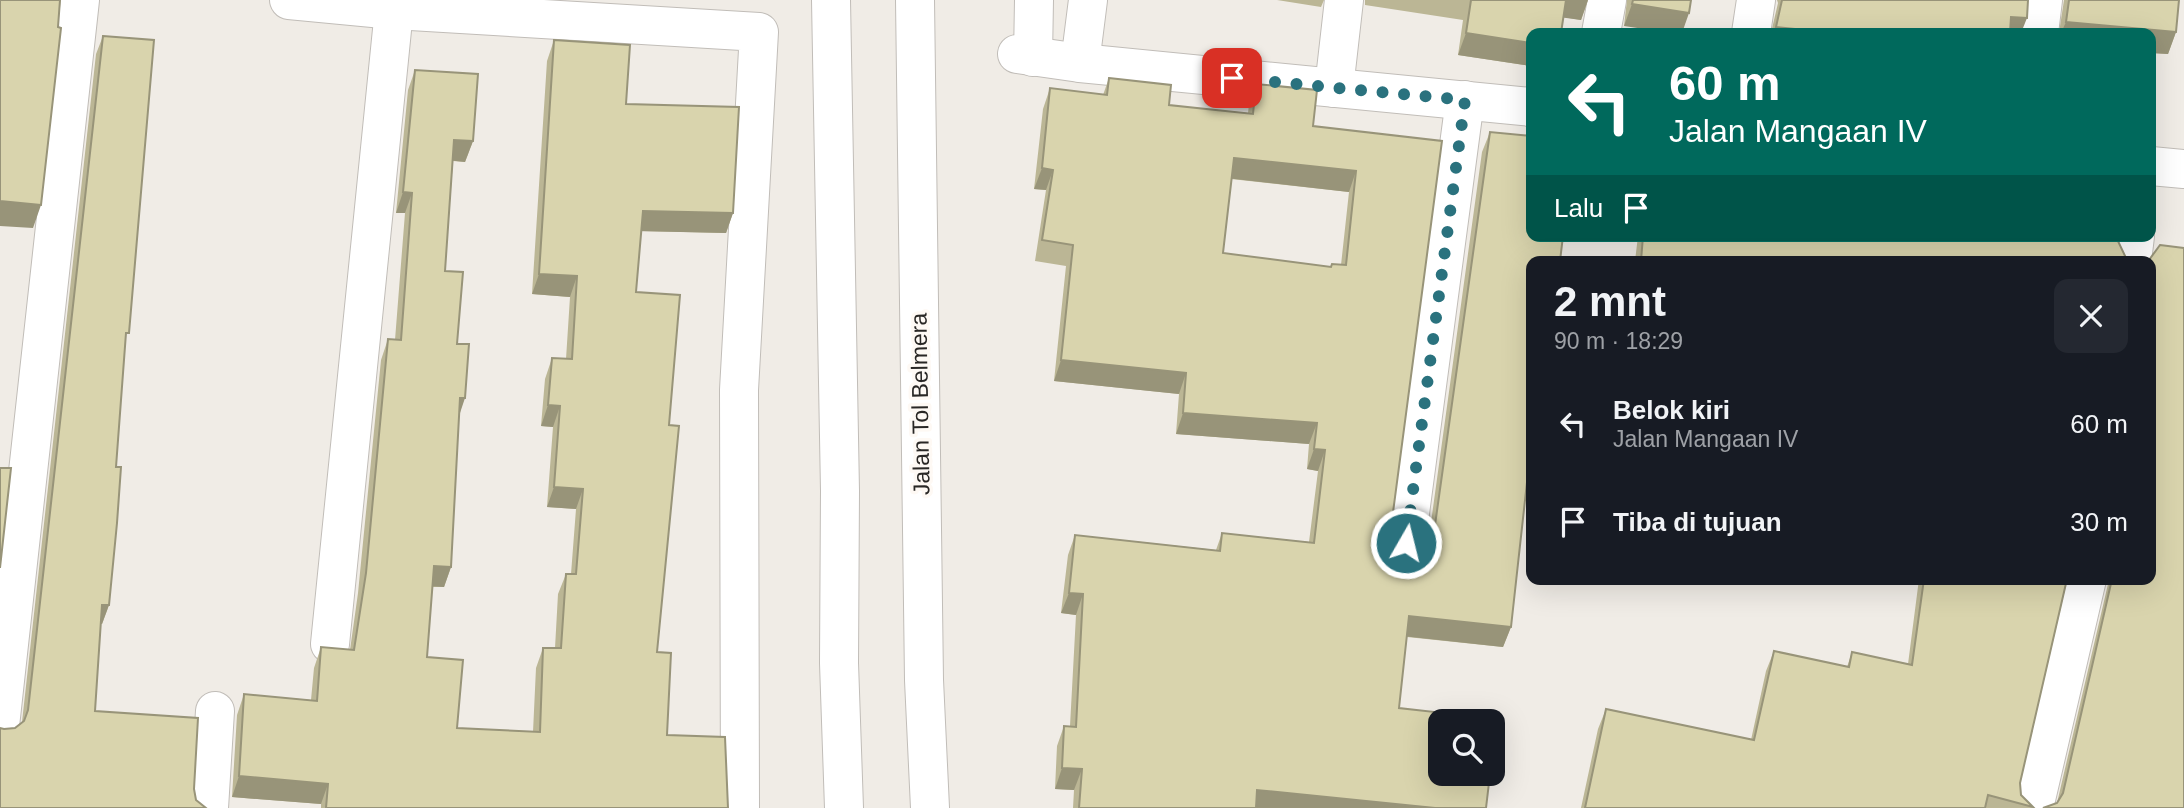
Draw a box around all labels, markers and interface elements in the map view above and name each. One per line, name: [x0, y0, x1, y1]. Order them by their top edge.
pin: [1202, 48, 1262, 108]
icon: left: [1554, 56, 1645, 147]
text: 60 m: [1669, 56, 1781, 110]
icon: arrive: [1213, 59, 1251, 97]
text: Jalan Mangaan IV: [1669, 113, 1927, 149]
icon: arrive: [1617, 189, 1655, 227]
text: Lalu: [1554, 193, 1603, 223]
text: 2 mnt: [1554, 278, 1666, 325]
button: close: [2054, 279, 2128, 353]
street label: Jalan Tol Belmera: [905, 312, 935, 495]
text: 90 m · 18:29: [1554, 328, 1683, 354]
text: Belok kiri: [1613, 395, 1730, 425]
icon: left: [1554, 405, 1592, 443]
text: 60 m: [2070, 409, 2128, 439]
text: Jalan Mangaan IV: [1613, 426, 1798, 452]
icon: arrive: [1554, 503, 1592, 541]
position arrow: [1369, 506, 1443, 580]
text: Tiba di tujuan: [1613, 507, 1782, 537]
text: 30 m: [2070, 507, 2128, 537]
map controls: [1428, 709, 1505, 786]
button: search: [1428, 709, 1505, 786]

